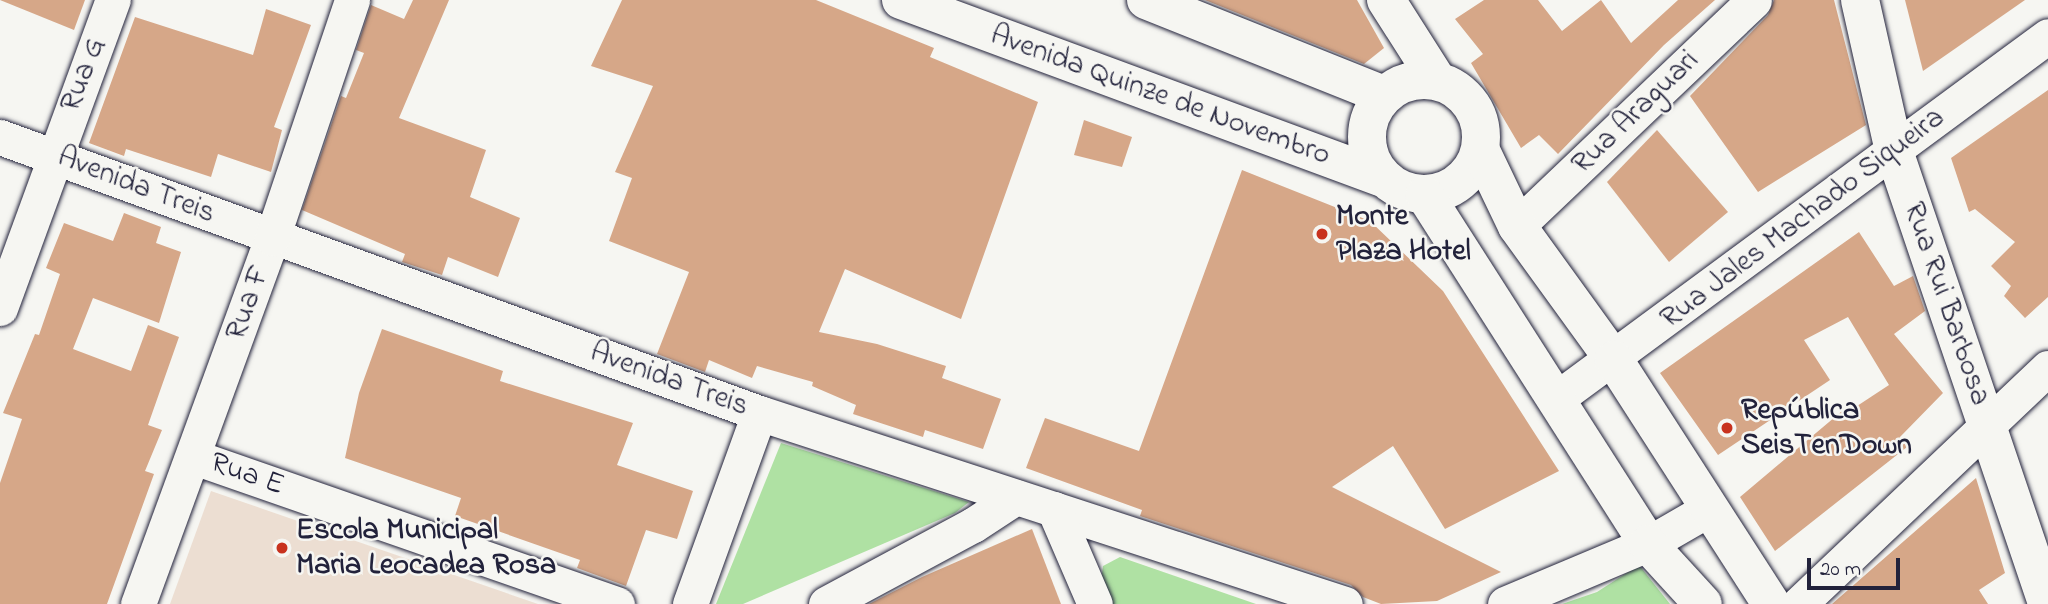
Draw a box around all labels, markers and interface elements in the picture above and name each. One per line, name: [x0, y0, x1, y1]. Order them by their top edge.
street label: Avenida Quinze de Novembro: [985, 18, 1335, 174]
street label: Rua G: [54, 33, 114, 117]
street label: Rua Araguari: [1565, 44, 1707, 182]
street label: Rua Jales Machado Siqueira: [1654, 100, 1952, 338]
street label: Avenida Treis: [52, 139, 220, 233]
street label: Rua Rui Barbosa: [1894, 198, 1998, 410]
place label: Monte Plaza Hotel: [1336, 199, 1471, 270]
marker: Monte Plaza Hotel: [1314, 226, 1330, 242]
street label: Rua F: [219, 261, 279, 345]
street label: Avenida Treis: [585, 335, 753, 425]
place label: República SeisTenDown: [1741, 393, 1912, 463]
marker: República SeisTenDown: [1719, 420, 1735, 436]
street label: Rua E: [205, 446, 289, 504]
place label: Escola Municipal Maria Leocadea Rosa: [296, 513, 556, 584]
marker: Escola Municipal Maria Leocadea Rosa: [274, 540, 290, 556]
scale bar: [1810, 544, 1903, 588]
text: 20 m: [1820, 555, 1861, 585]

